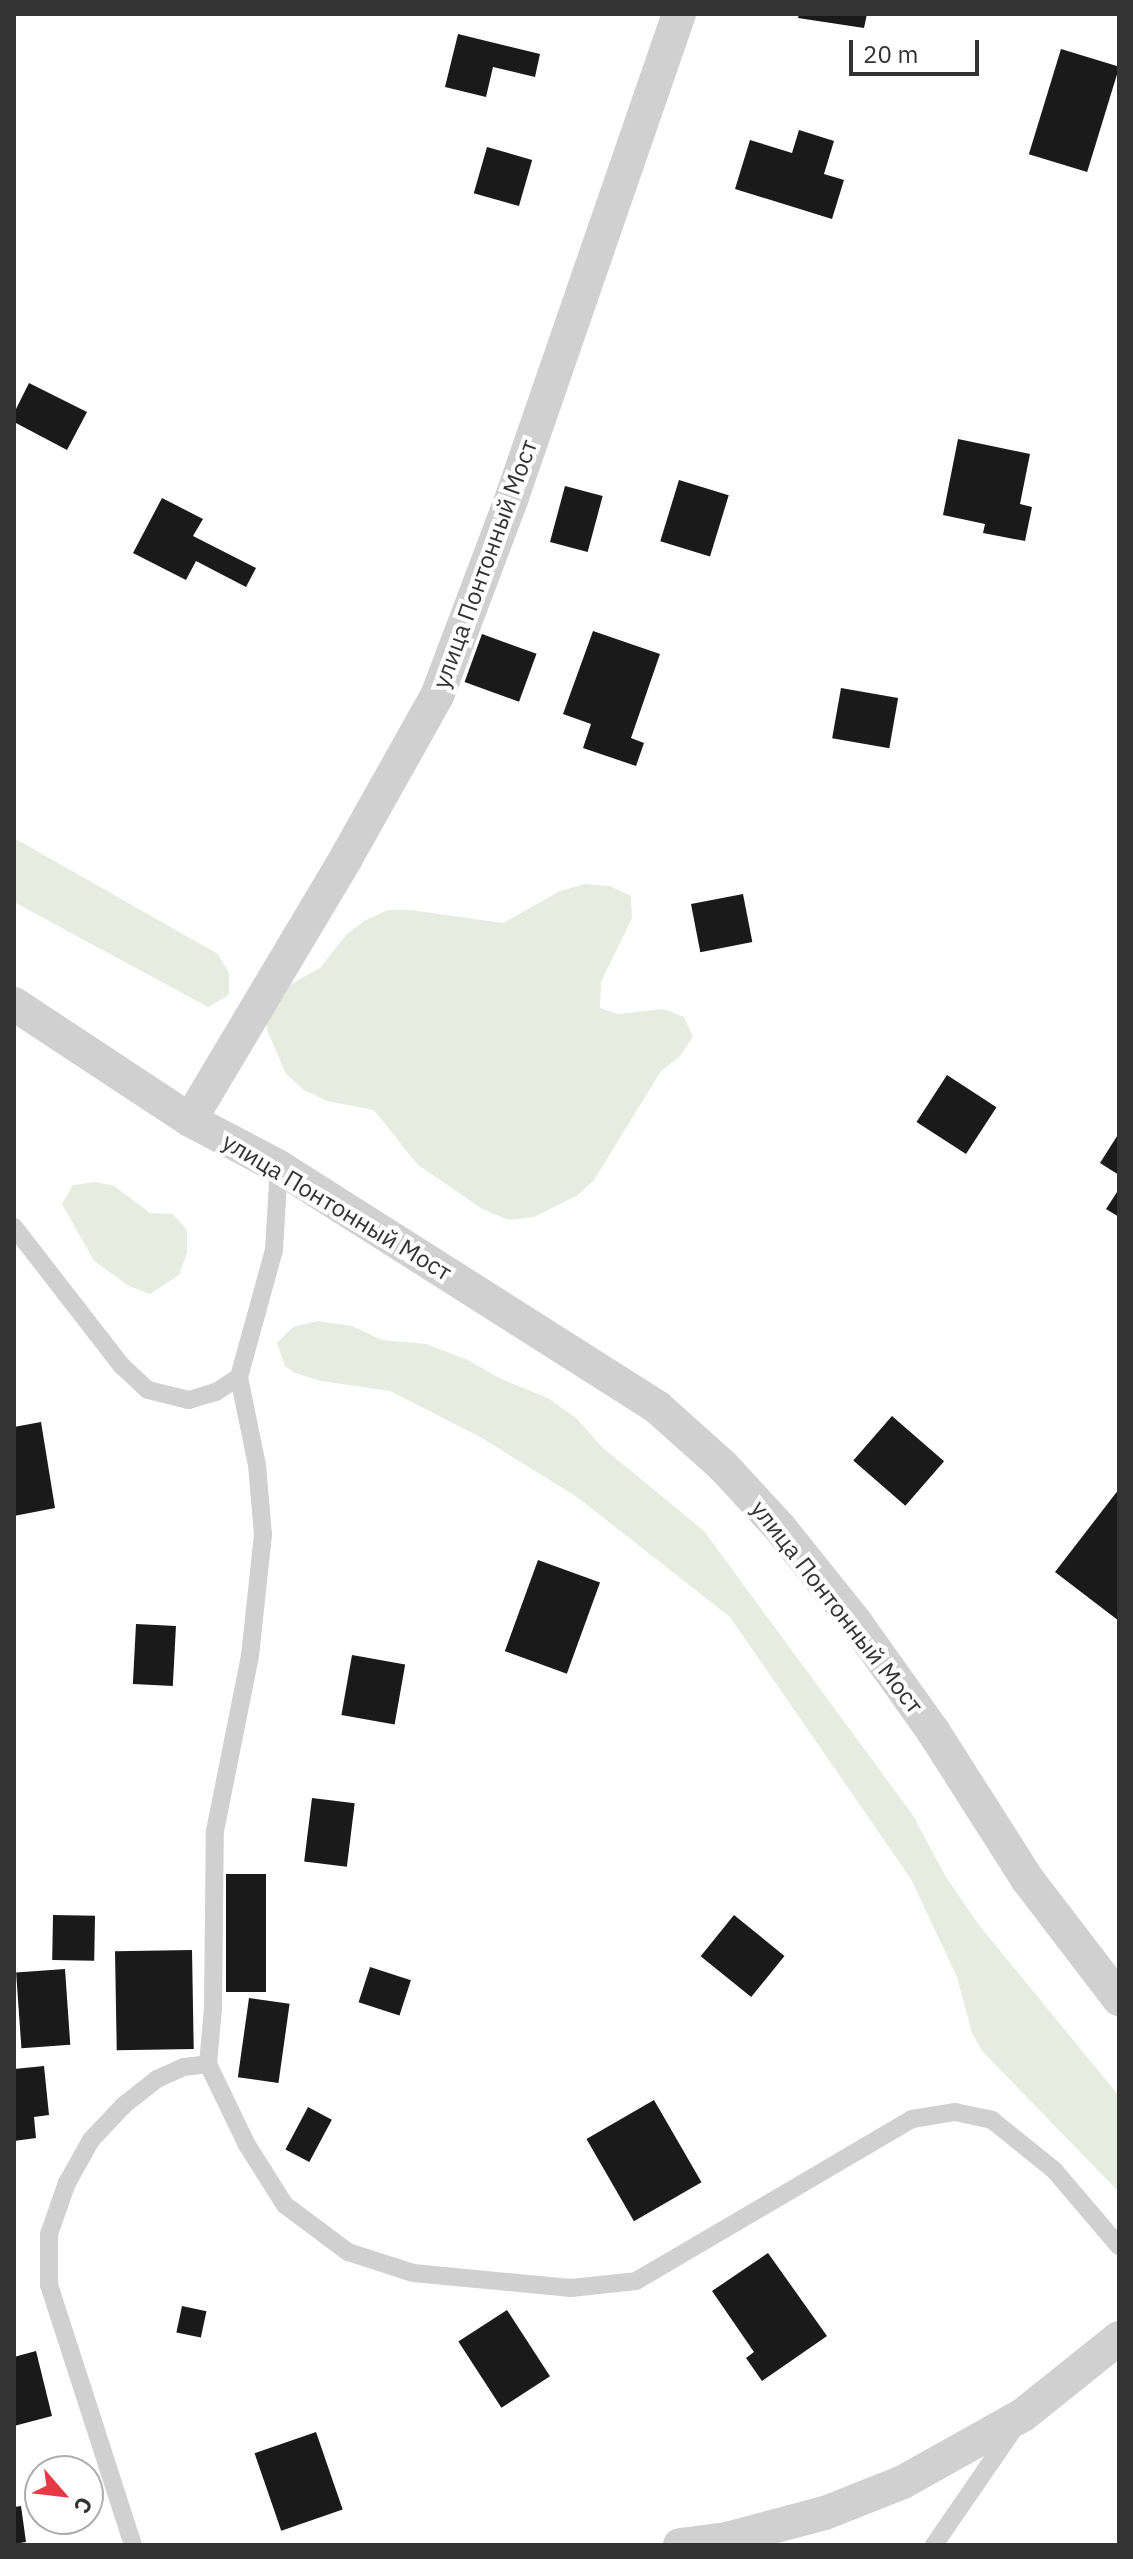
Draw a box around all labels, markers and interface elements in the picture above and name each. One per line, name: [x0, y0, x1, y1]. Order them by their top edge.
scale bar: [853, 24, 983, 74]
text: 20 m: [863, 38, 918, 70]
street label: улица Понтонный Мост: [427, 436, 543, 692]
street label: улица Понтонный Мост: [217, 1127, 457, 1287]
street label: улица Понтонный Мост: [745, 1495, 929, 1719]
north arrow: [24, 2455, 104, 2535]
text: С: [68, 2492, 100, 2519]

